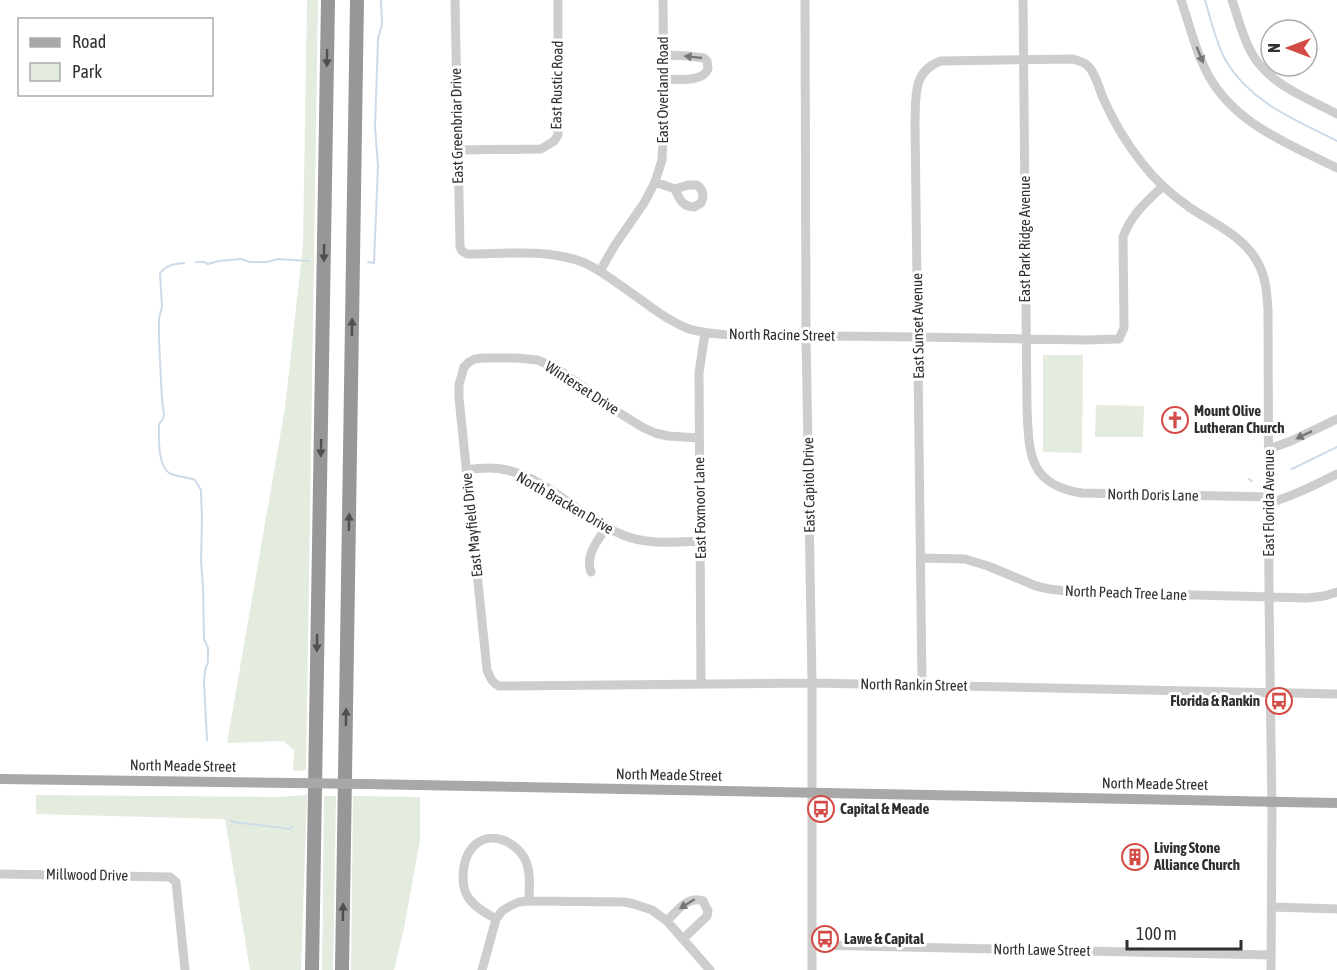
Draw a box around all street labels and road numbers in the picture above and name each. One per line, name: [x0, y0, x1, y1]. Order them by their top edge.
street label: East Overland Road: [654, 36, 671, 144]
street label: East Rustic Road: [547, 40, 566, 130]
street label: East Greenbriar Drive: [447, 68, 466, 184]
street label: East Park Ridge Avenue: [1016, 175, 1033, 302]
street label: East Sunset Avenue: [908, 273, 927, 379]
street label: North Racine Street: [729, 325, 835, 344]
street label: Winterset Drive: [542, 357, 623, 418]
street label: East Capitol Drive: [799, 437, 818, 533]
street label: East Florida Avenue: [1260, 449, 1277, 557]
street label: East Foxmoor Lane: [690, 457, 709, 559]
street label: North Bracken Drive: [514, 468, 617, 537]
street label: East Mayfield Drive: [458, 472, 485, 578]
street label: North Doris Lane: [1107, 485, 1199, 504]
street label: North Peach Tree Lane: [1065, 582, 1188, 603]
street label: North Rankin Street: [860, 675, 968, 694]
street label: North Meade Street: [130, 756, 236, 775]
street label: North Meade Street: [616, 765, 722, 784]
street label: North Meade Street: [1102, 774, 1208, 793]
street label: Millwood Drive: [46, 865, 129, 884]
street label: North Lawe Street: [993, 940, 1091, 959]

